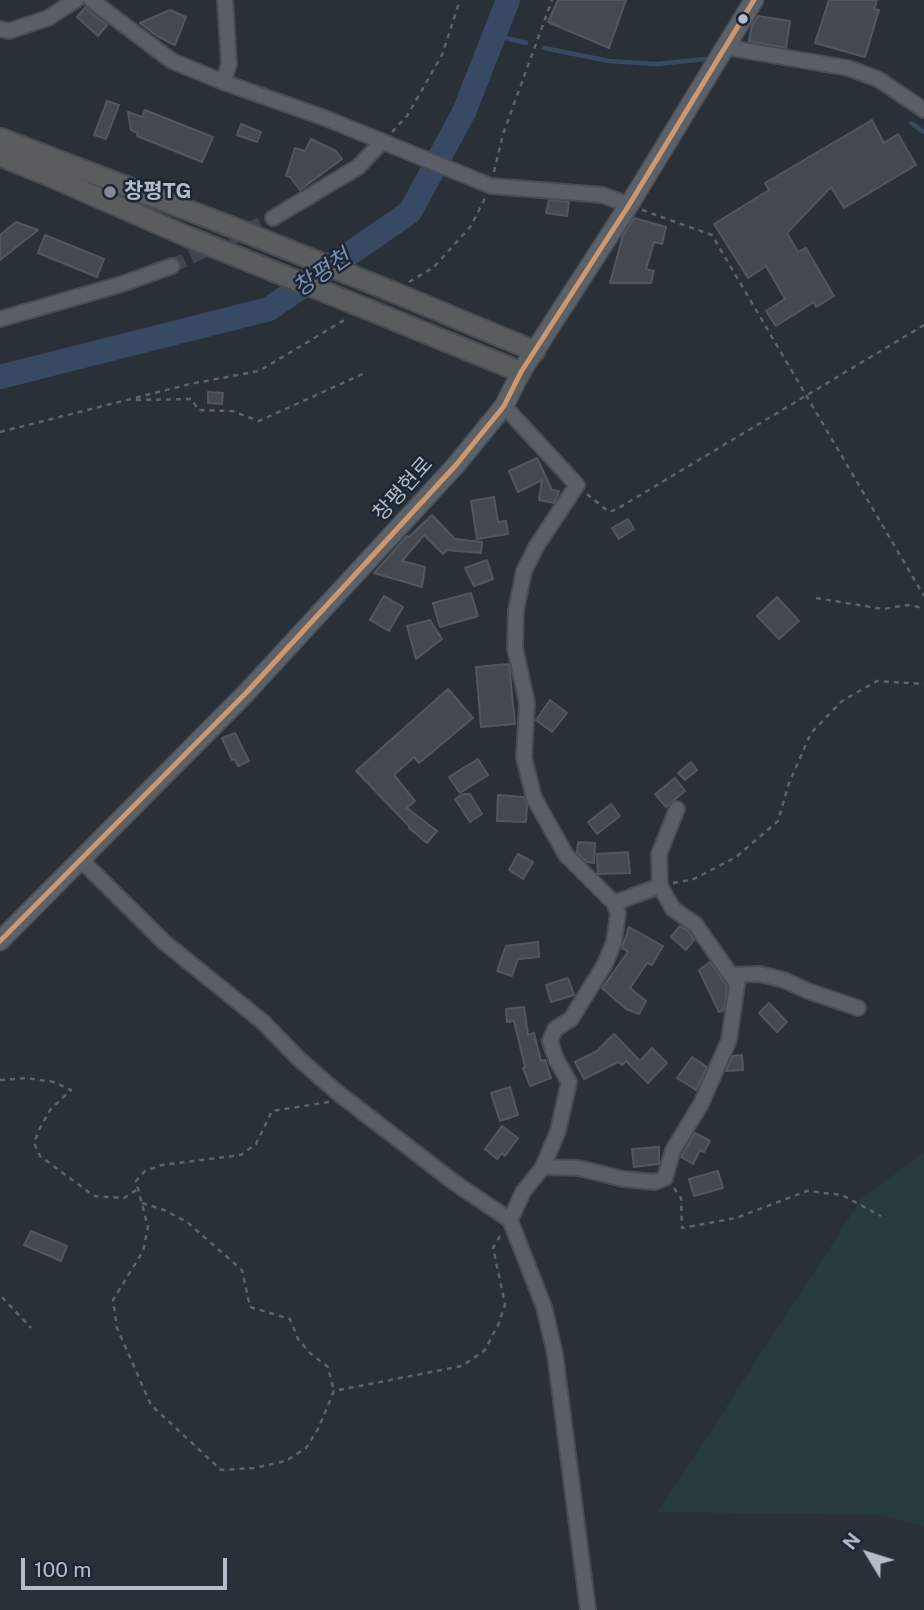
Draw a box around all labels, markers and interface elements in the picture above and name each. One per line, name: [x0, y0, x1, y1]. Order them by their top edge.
unlabelled marker: [736, 12, 750, 26]
place label: 창평TG: [124, 179, 191, 205]
marker: 창평TG: [102, 184, 118, 200]
water label: 창평천: [288, 243, 356, 303]
street label: 창평현로: [368, 452, 438, 526]
north arrow: [833, 1519, 903, 1589]
text: N: [838, 1528, 865, 1554]
scale bar: [24, 1544, 231, 1588]
text: 100 m: [34, 1557, 91, 1582]

